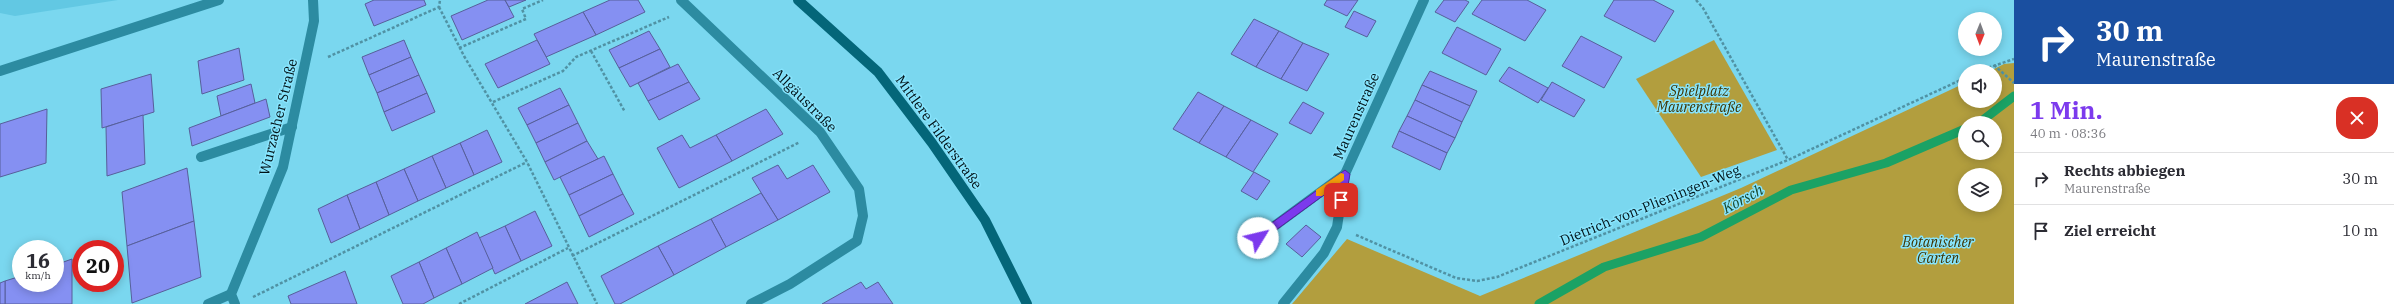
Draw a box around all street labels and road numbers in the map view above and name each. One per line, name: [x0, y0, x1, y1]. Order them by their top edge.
street label: Wurzacher Straße: [255, 57, 301, 177]
street label: Allgäustraße: [769, 64, 841, 136]
street label: Maurenstraße: [1329, 70, 1383, 162]
street label: Mittlere Filderstraße: [892, 72, 986, 192]
street label: Dietrich-von-Plieningen-Weg: [1557, 160, 1743, 249]

